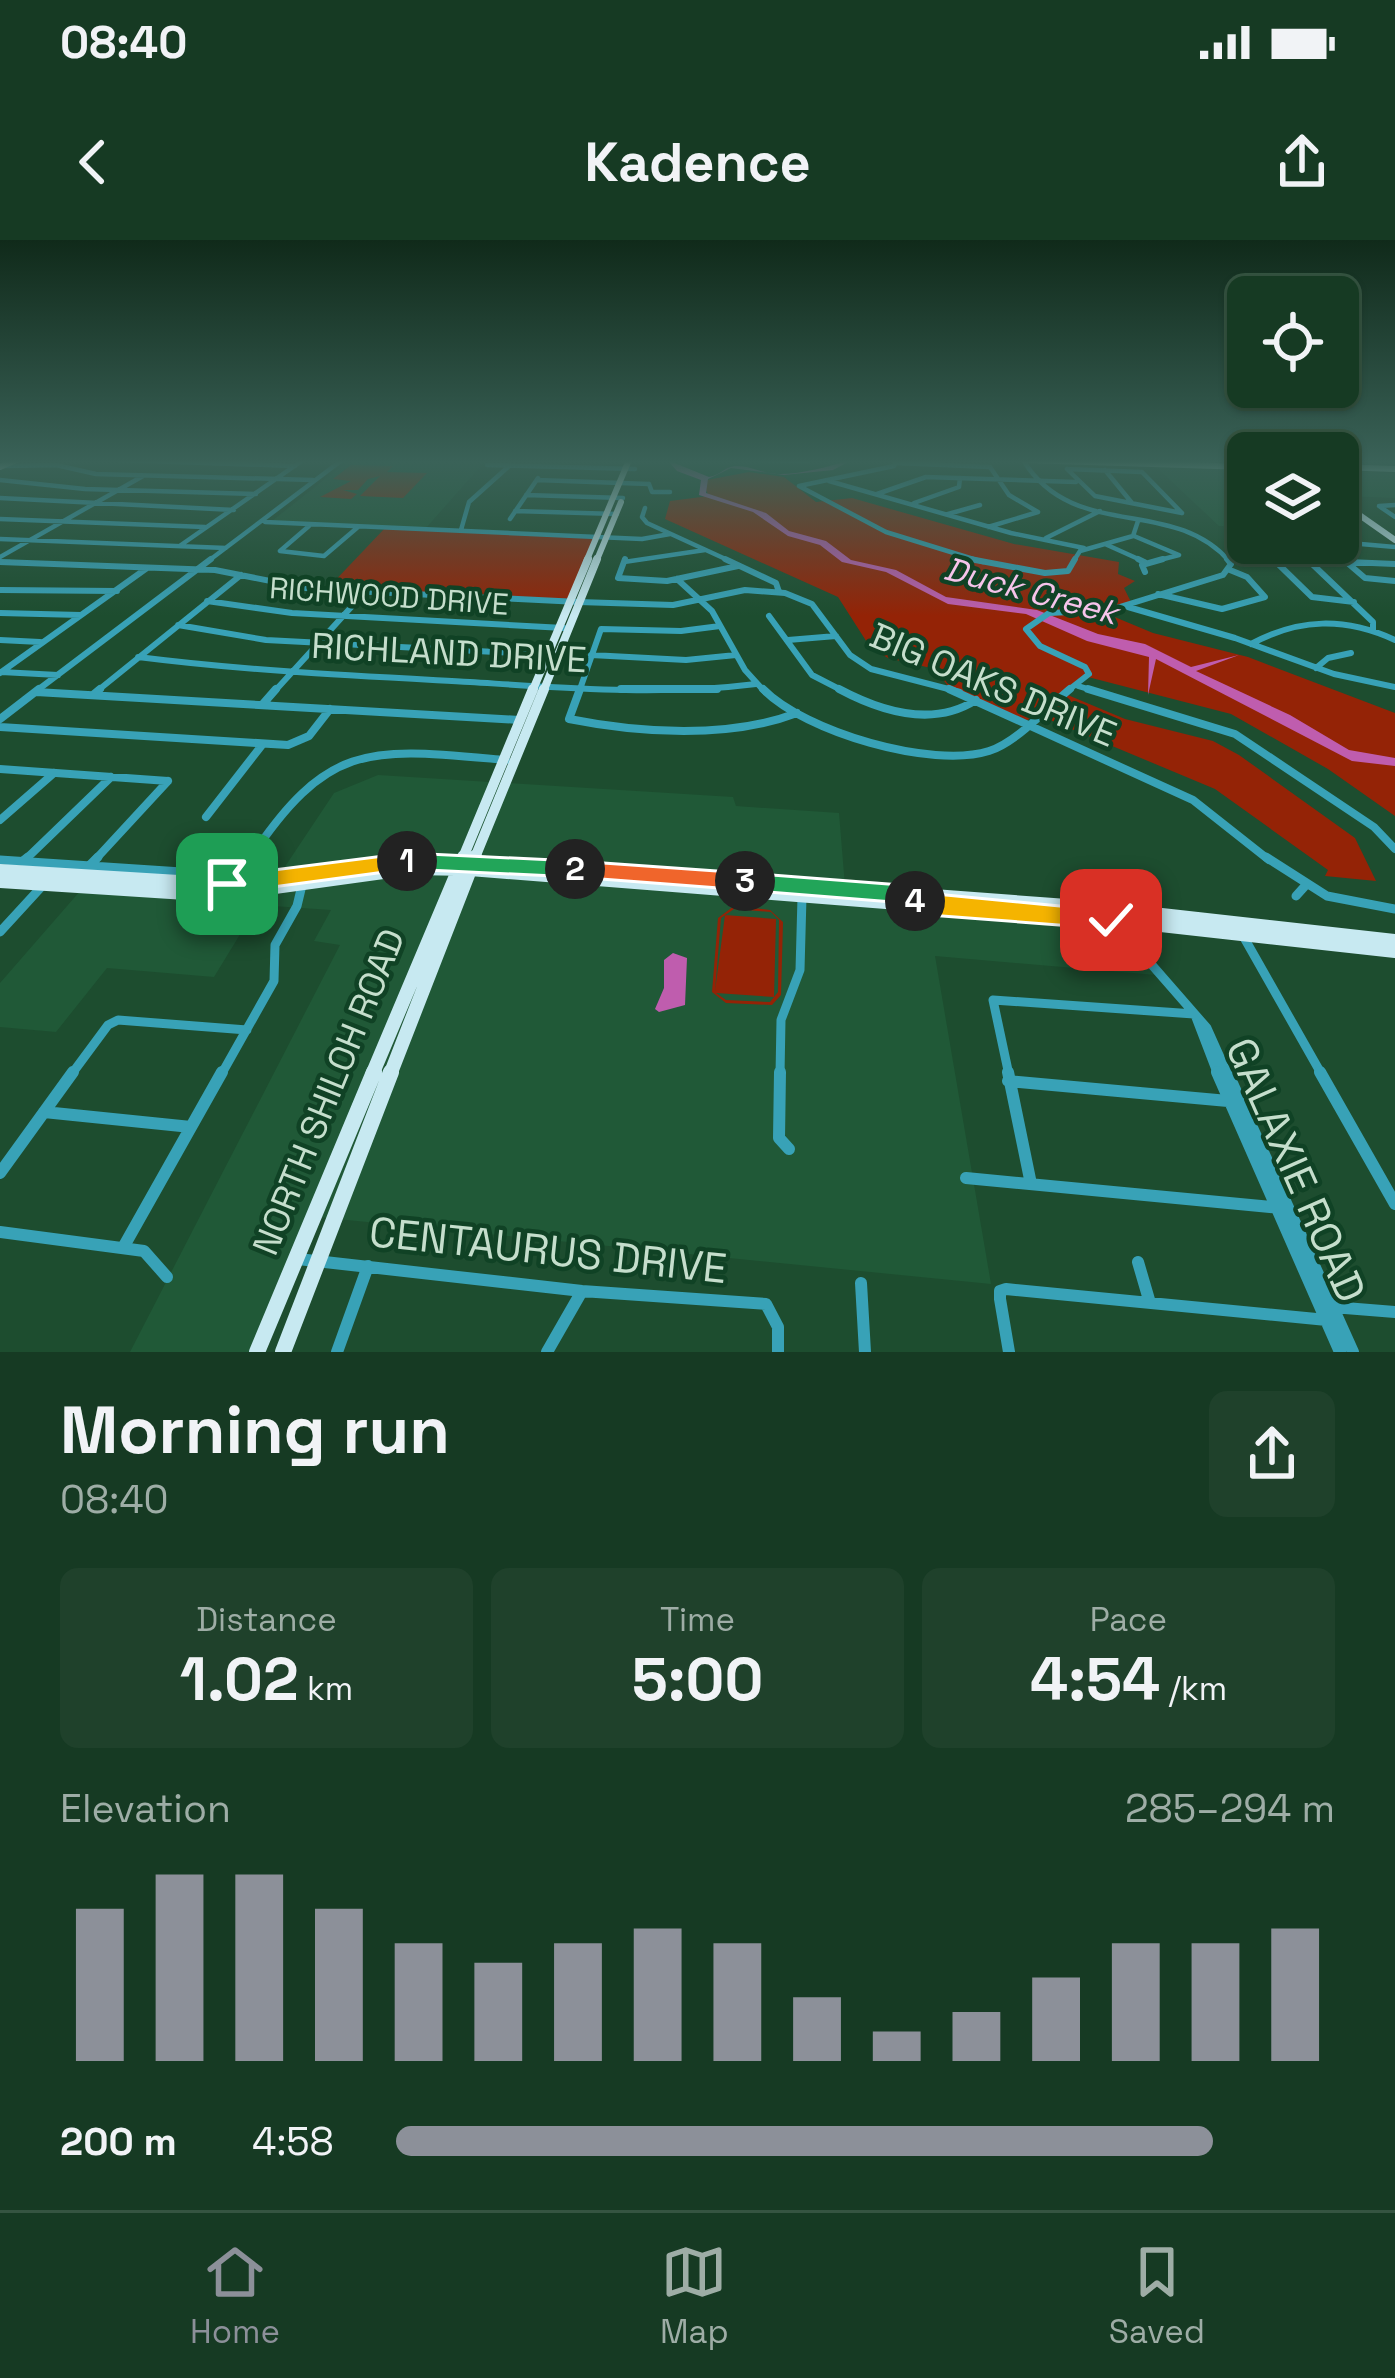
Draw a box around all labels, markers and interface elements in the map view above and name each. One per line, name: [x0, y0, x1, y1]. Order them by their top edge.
text: 08:40: [60, 14, 187, 71]
text: Kadence: [584, 128, 811, 197]
icon: back: [60, 129, 126, 195]
icon: share: [1269, 129, 1335, 195]
map controls: [1227, 276, 1359, 564]
button: locate: [1227, 276, 1359, 408]
button: layers: [1227, 432, 1359, 564]
water label: Duck Creek: [940, 548, 1125, 635]
street label: RICHWOOD DRIVE: [268, 568, 510, 624]
street label: BIG OAKS DRIVE: [863, 612, 1123, 758]
street label: RICHLAND DRIVE: [310, 623, 588, 683]
pin: 1: [377, 831, 437, 891]
pin: [176, 833, 278, 935]
pin: 2: [545, 839, 605, 899]
text: 1: [400, 840, 414, 882]
text: 2: [565, 848, 585, 890]
icon: arrive: [194, 851, 260, 917]
pin: 3: [715, 851, 775, 911]
text: 3: [735, 860, 755, 902]
pin: [1060, 869, 1162, 971]
pin: 4: [885, 871, 945, 931]
text: 4: [905, 880, 926, 922]
icon: check: [1078, 887, 1144, 953]
street label: NORTH SHILOH ROAD: [243, 922, 415, 1262]
street label: GALAXIE ROAD: [1214, 1030, 1378, 1310]
street label: CENTAURUS DRIVE: [367, 1205, 729, 1295]
text: Morning run: [60, 1388, 450, 1472]
button: share: [1209, 1391, 1335, 1517]
text: 08:40: [60, 1475, 169, 1524]
text: Distance: [196, 1599, 337, 1641]
text: Time: [660, 1599, 735, 1641]
text: Pace: [1090, 1599, 1167, 1641]
text: 1.02: [180, 1641, 299, 1718]
text: 5:00: [632, 1641, 763, 1718]
text: 4:54: [1030, 1641, 1160, 1718]
text: km: [299, 1668, 353, 1710]
text: /km: [1160, 1668, 1227, 1710]
text: Elevation: [60, 1784, 231, 1833]
text: 285–294 m: [1125, 1784, 1335, 1833]
text: 200 m: [60, 2117, 177, 2166]
text: 4:58: [252, 2117, 334, 2166]
tab: Home: [190, 2239, 280, 2353]
tab: Map: [660, 2239, 729, 2353]
tab: Saved: [1109, 2239, 1205, 2353]

